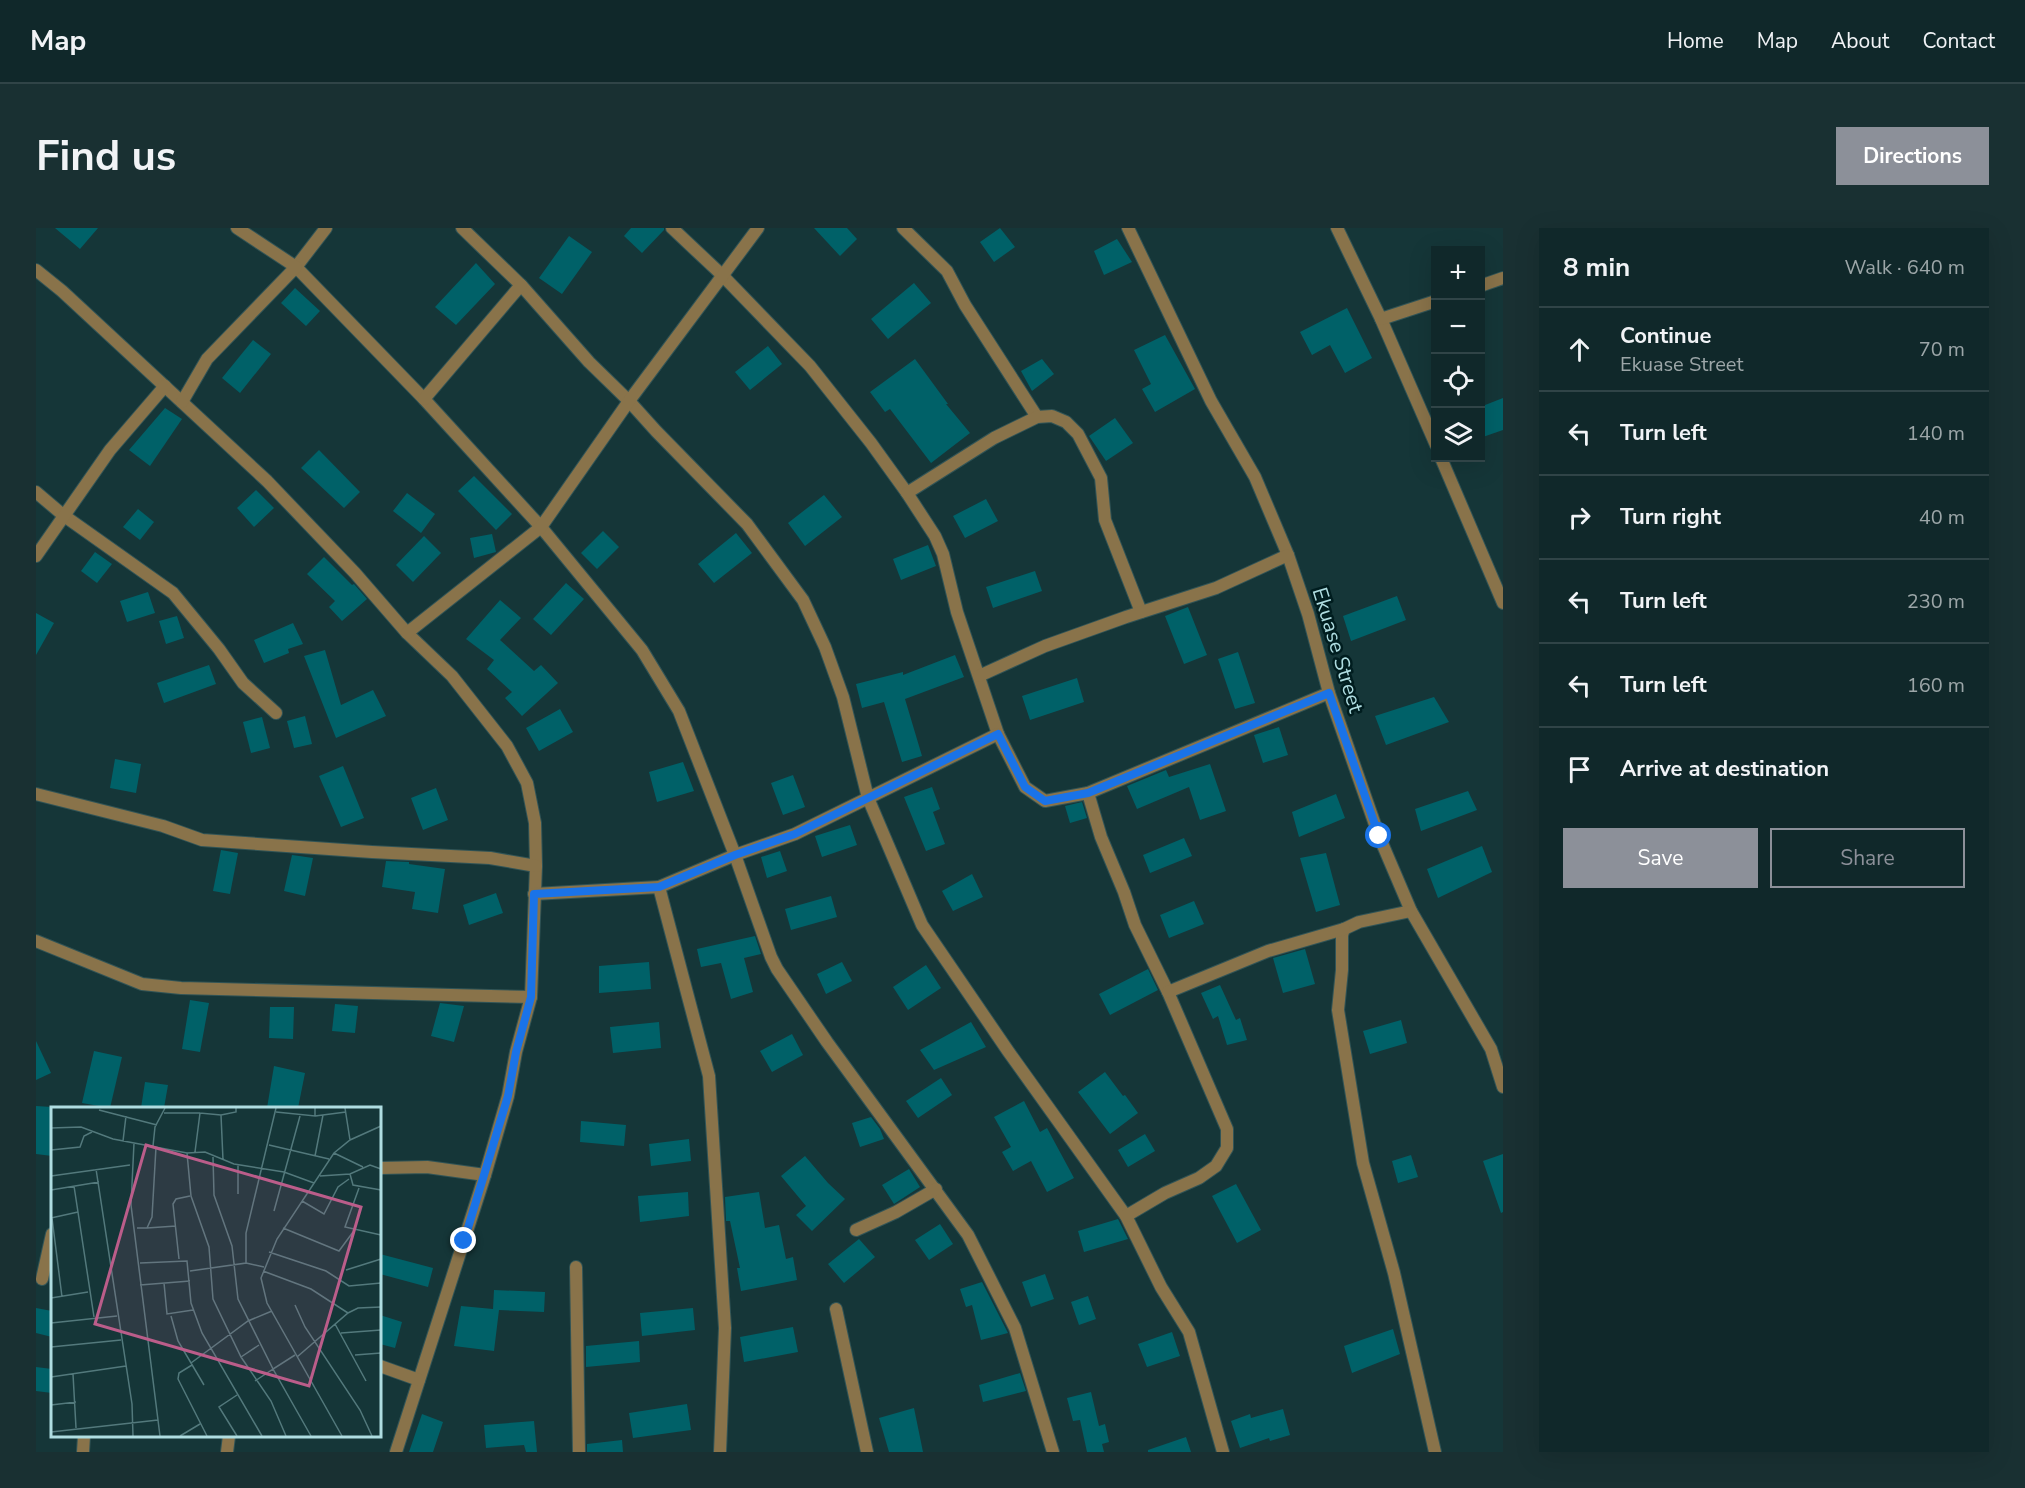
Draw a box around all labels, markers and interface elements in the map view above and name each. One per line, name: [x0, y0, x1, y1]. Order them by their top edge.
text: Map: [30, 22, 86, 60]
text: Home: [1667, 27, 1724, 55]
text: Map: [1757, 27, 1798, 55]
text: About: [1831, 27, 1889, 55]
text: Contact: [1922, 27, 1995, 55]
button: Directions: [1836, 127, 1989, 185]
text: Find us: [36, 128, 176, 185]
map controls: [1431, 246, 1485, 462]
button: +: [1431, 246, 1485, 300]
text: 8 min: [1563, 250, 1630, 285]
text: Walk · 640 m: [1845, 254, 1965, 281]
button: −: [1431, 300, 1485, 354]
text: Continue: [1620, 321, 1711, 351]
icon: ahead: [1563, 333, 1596, 366]
text: 70 m: [1919, 336, 1965, 363]
text: Ekuase Street: [1620, 351, 1743, 378]
button: locate: [1431, 354, 1485, 408]
button: layers: [1431, 408, 1485, 462]
icon: left: [1563, 417, 1596, 450]
text: Turn left: [1620, 418, 1707, 448]
text: 140 m: [1907, 420, 1965, 447]
icon: right: [1563, 501, 1596, 534]
text: Turn right: [1620, 502, 1721, 532]
text: 40 m: [1919, 504, 1965, 531]
street label: Ekuase Street: [1306, 584, 1371, 717]
icon: left: [1563, 585, 1596, 618]
text: Turn left: [1620, 586, 1707, 616]
text: 230 m: [1907, 588, 1965, 615]
icon: left: [1563, 669, 1596, 702]
text: Turn left: [1620, 670, 1707, 700]
text: 160 m: [1907, 672, 1965, 699]
icon: arrive: [1563, 753, 1596, 786]
text: Arrive at destination: [1620, 754, 1829, 784]
route start: [1365, 822, 1391, 848]
button: Save: [1563, 828, 1758, 888]
button: Share: [1770, 828, 1965, 888]
inset map: [51, 1107, 381, 1437]
route end: [450, 1227, 476, 1253]

